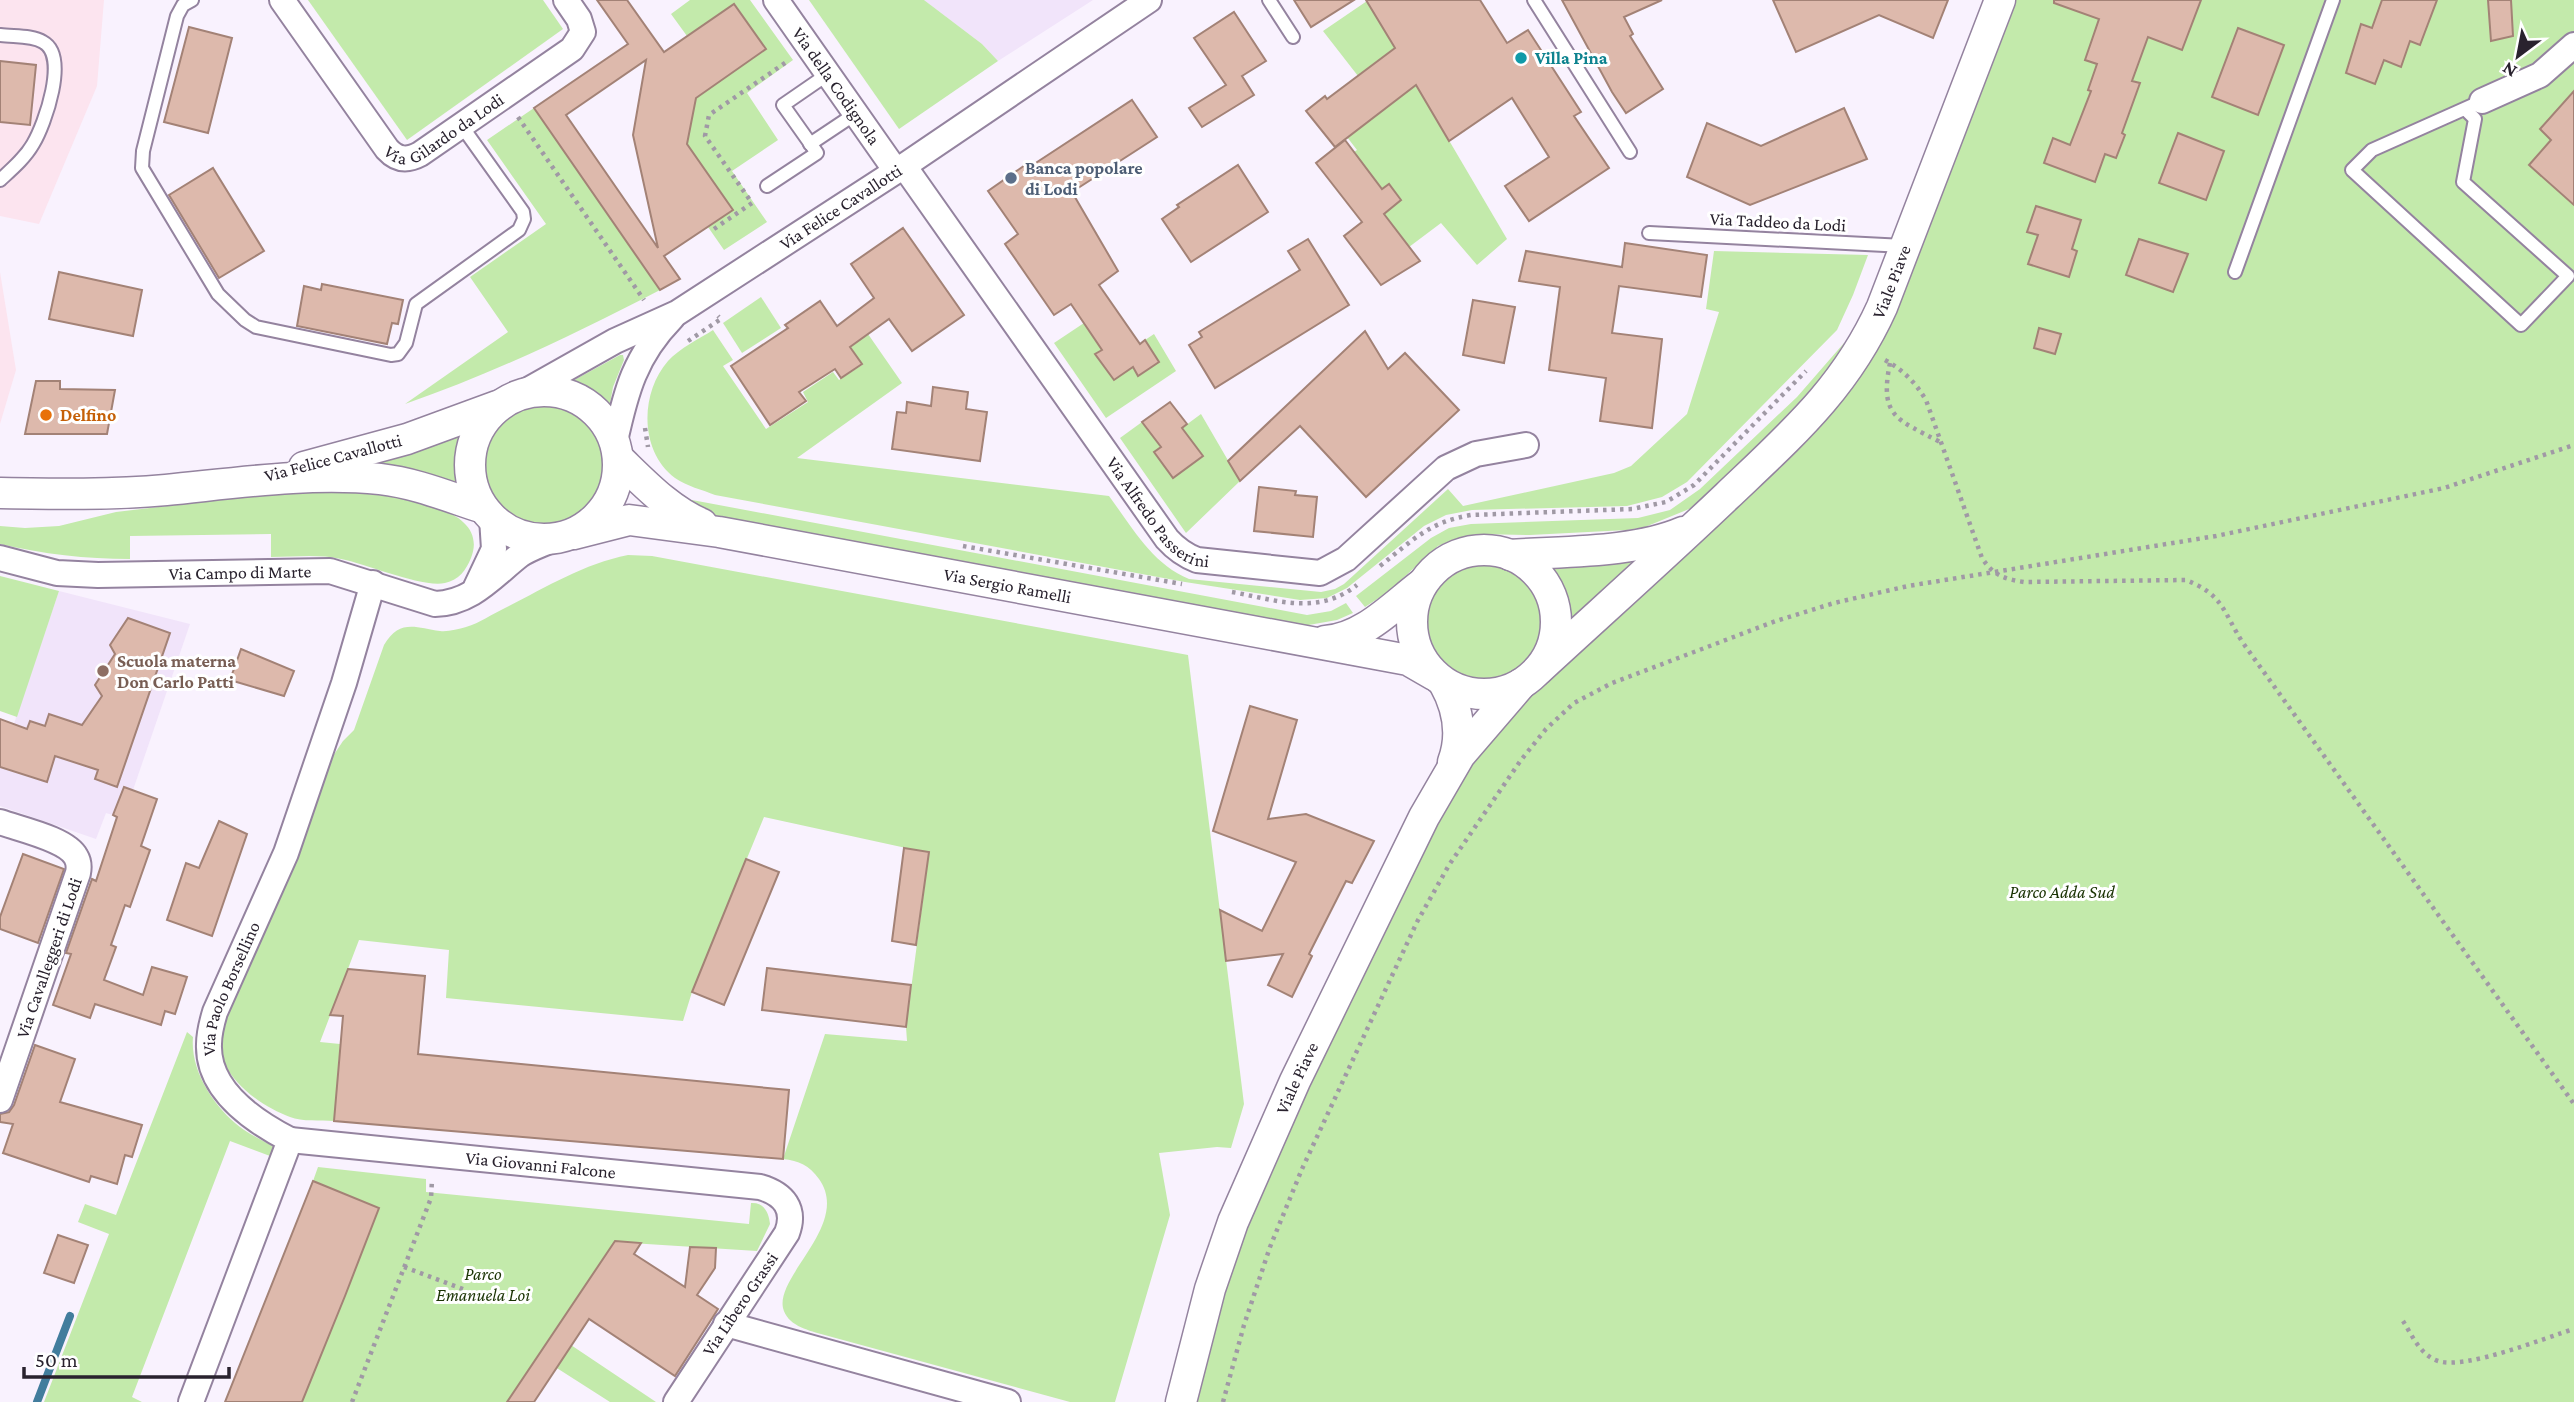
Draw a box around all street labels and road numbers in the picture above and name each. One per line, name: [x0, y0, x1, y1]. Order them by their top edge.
street label: Via della Codignola: [788, 23, 884, 149]
street label: Via Gilardo da Lodi: [380, 89, 508, 169]
street label: Via Felice Cavallotti: [776, 160, 906, 254]
street label: Via Taddeo da Lodi: [1709, 208, 1847, 236]
street label: Viale Piave: [1868, 242, 1915, 322]
street label: Via Felice Cavallotti: [262, 430, 404, 486]
street label: Via Alfredo Passerini: [1102, 453, 1210, 571]
street label: Via Campo di Marte: [169, 561, 312, 584]
street label: Via Sergio Ramelli: [942, 564, 1073, 607]
street label: Via Cavalleggeri di Lodi: [12, 875, 86, 1041]
street label: Via Paolo Borsellino: [199, 918, 264, 1056]
street label: Viale Piave: [1272, 1039, 1322, 1117]
street label: Via Giovanni Falcone: [465, 1148, 617, 1183]
street label: Via Libero Grassi: [698, 1248, 782, 1359]

